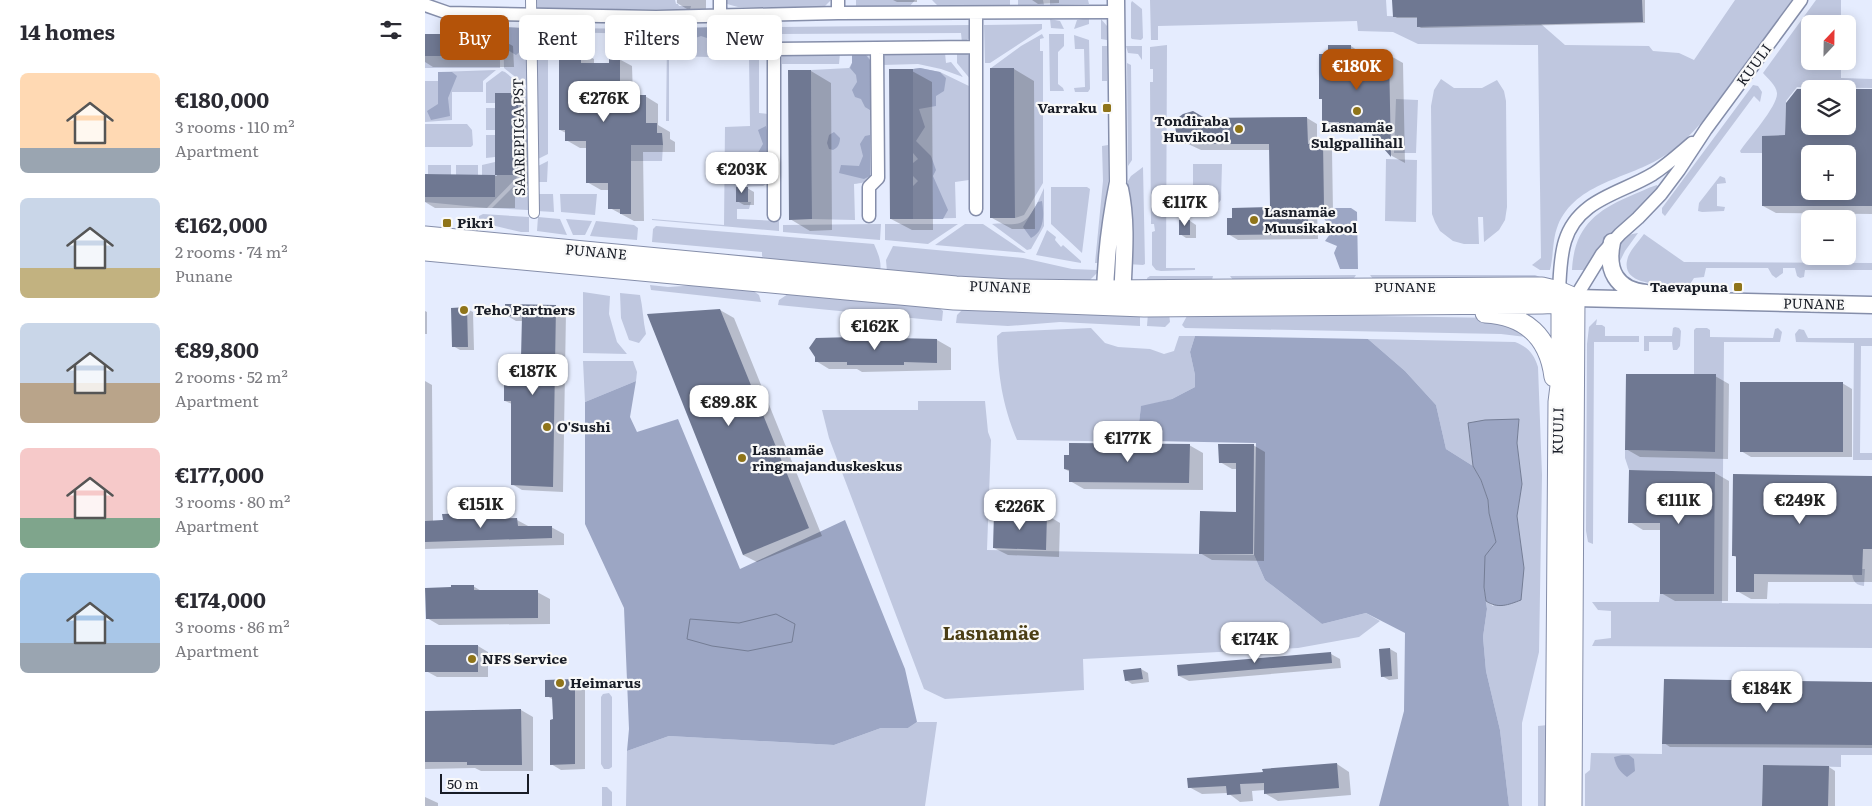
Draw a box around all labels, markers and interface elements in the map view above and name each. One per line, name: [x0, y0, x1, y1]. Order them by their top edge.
text: 14 homes: [20, 15, 115, 46]
chip: Buy: [440, 15, 509, 60]
chip: Rent: [519, 15, 595, 60]
chip: Filters: [605, 15, 697, 60]
chip: New: [707, 15, 782, 60]
north arrow: [1801, 15, 1856, 70]
map controls: [1801, 15, 1856, 265]
icon: filters: [377, 16, 405, 44]
street label: KUULI: [1731, 39, 1775, 90]
pin: €180K: [1322, 48, 1392, 91]
text: €180K: [1332, 53, 1382, 77]
street label: SAAREPIIGA PST: [507, 78, 529, 196]
pin: €276K: [569, 80, 639, 123]
button: layers: [1801, 80, 1856, 135]
text: €180,000: [175, 83, 269, 114]
text: €276K: [579, 85, 629, 109]
icon: home: [60, 93, 120, 153]
place label: Varraku: [1038, 97, 1098, 117]
marker: Varraku: [1101, 102, 1113, 114]
marker: Lasnamäe Sulgpallihall: [1351, 105, 1363, 117]
place label: Tondiraba Huvikool: [1154, 110, 1230, 146]
text: 3 rooms · 110 m²: [175, 114, 295, 138]
place label: Lasnamäe Sulgpallihall: [1311, 116, 1403, 152]
marker: Tondiraba Huvikool: [1233, 123, 1245, 135]
text: Apartment: [175, 138, 259, 162]
button: +: [1801, 145, 1856, 200]
pin: €203K: [707, 152, 777, 194]
text: €203K: [717, 156, 767, 180]
pin: €117K: [1150, 184, 1220, 227]
text: €117K: [1162, 189, 1208, 213]
place label: Lasnamäe Muusikakool: [1264, 201, 1357, 237]
text: €162,000: [175, 208, 268, 239]
button: −: [1801, 210, 1856, 265]
place label: Pikri: [457, 212, 493, 232]
marker: Lasnamäe Muusikakool: [1248, 214, 1260, 226]
marker: Pikri: [441, 217, 453, 229]
icon: home: [60, 218, 120, 278]
street label: PUNANE: [565, 238, 628, 264]
text: 2 rooms · 74 m²: [175, 239, 288, 263]
text: Punane: [175, 263, 233, 287]
street label: PUNANE: [969, 275, 1031, 297]
street label: PUNANE: [1374, 276, 1436, 296]
place label: Taevapuna: [1650, 276, 1729, 296]
marker: Taevapuna: [1732, 281, 1744, 293]
street label: PUNANE: [1783, 292, 1845, 314]
place label: Teho Partners: [474, 299, 575, 319]
marker: Teho Partners: [458, 304, 470, 316]
pin: €162K: [840, 308, 910, 351]
text: €162K: [851, 313, 899, 337]
text: €89,800: [175, 333, 259, 364]
icon: home: [60, 343, 120, 403]
pin: €187K: [498, 354, 568, 396]
text: €187K: [509, 358, 557, 382]
text: 2 rooms · 52 m²: [175, 364, 288, 388]
pin: €89.8K: [688, 384, 770, 427]
text: Apartment: [175, 388, 259, 412]
text: €89.8K: [701, 389, 757, 413]
street label: KUULI: [1547, 407, 1567, 455]
place label: O'Sushi: [557, 416, 611, 436]
pin: €177K: [1093, 420, 1163, 463]
marker: O'Sushi: [541, 421, 553, 433]
text: €177K: [1104, 425, 1152, 449]
place label: Lasnamäe ringmajanduskeskus: [752, 439, 902, 475]
marker: Lasnamäe ringmajanduskeskus: [736, 452, 748, 464]
text: €177,000: [175, 458, 264, 489]
icon: home: [60, 468, 120, 528]
pin: €111K: [1644, 482, 1714, 525]
pin: €249K: [1765, 482, 1835, 525]
pin: €151K: [446, 486, 516, 529]
text: €111K: [1657, 487, 1701, 511]
text: €249K: [1774, 487, 1826, 511]
pin: €226K: [985, 488, 1055, 531]
text: 3 rooms · 80 m²: [175, 489, 290, 513]
text: €151K: [458, 491, 504, 515]
text: €226K: [995, 493, 1045, 517]
text: Apartment: [175, 513, 259, 537]
text: €174,000: [175, 583, 266, 614]
icon: home: [60, 593, 120, 653]
text: 3 rooms · 86 m²: [175, 614, 290, 638]
district label: Lasnamäe: [942, 618, 1040, 646]
pin: €174K: [1220, 622, 1290, 664]
text: €174K: [1232, 626, 1278, 650]
text: Apartment: [175, 638, 259, 662]
place label: NFS Service: [482, 648, 567, 668]
marker: NFS Service: [466, 653, 478, 665]
pin: €184K: [1732, 670, 1802, 713]
place label: Heimarus: [570, 672, 641, 692]
text: €184K: [1742, 675, 1792, 699]
marker: Heimarus: [554, 677, 566, 689]
scale bar: [440, 771, 529, 794]
text: 50 m: [447, 773, 479, 793]

